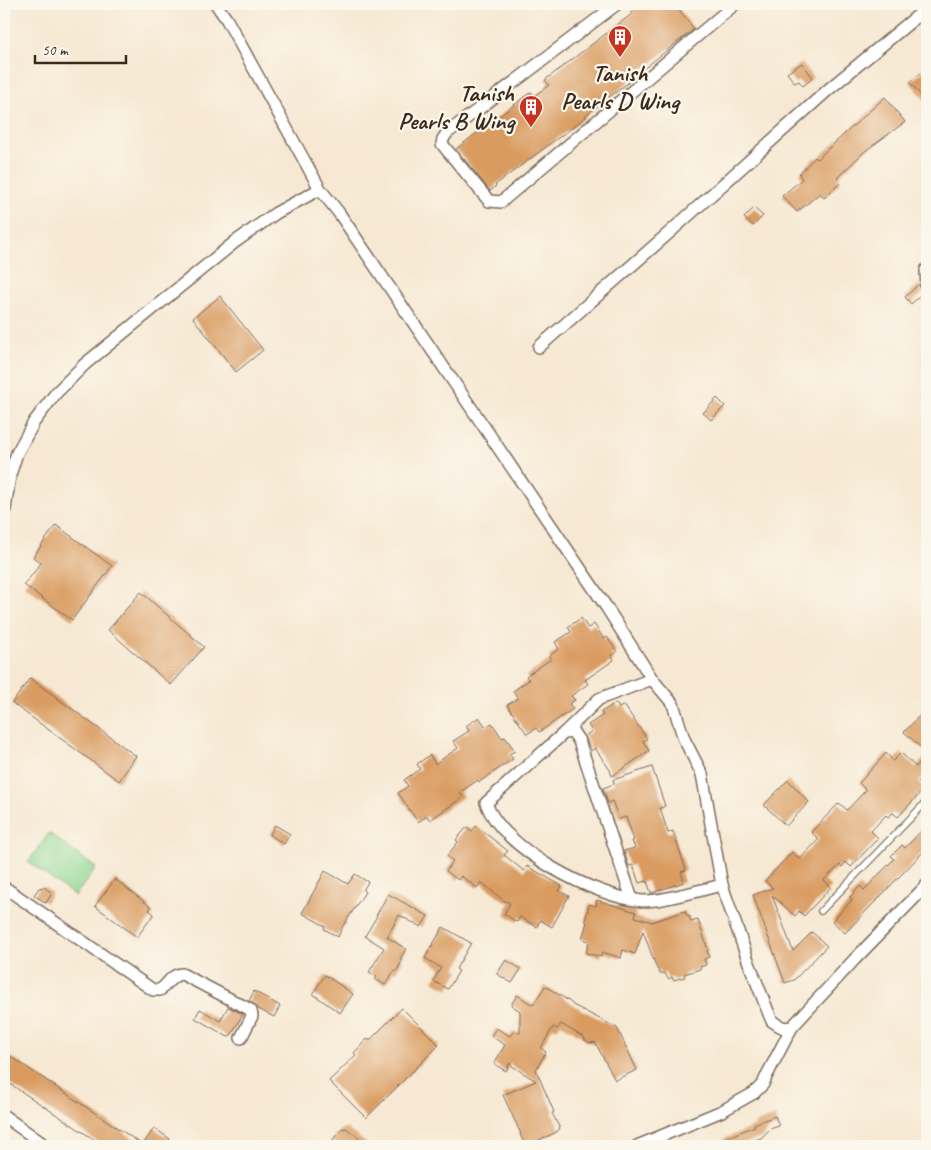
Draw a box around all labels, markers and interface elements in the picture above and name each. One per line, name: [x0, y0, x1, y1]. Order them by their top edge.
building icon: Tanish Pearls D Wing: [607, 24, 633, 58]
scale bar: [35, 32, 126, 64]
text: 50 m: [42, 41, 69, 60]
place label: Tanish Pearls D Wing: [561, 58, 681, 116]
place label: Tanish Pearls B Wing: [398, 78, 516, 136]
building icon: Tanish Pearls B Wing: [518, 94, 544, 128]

